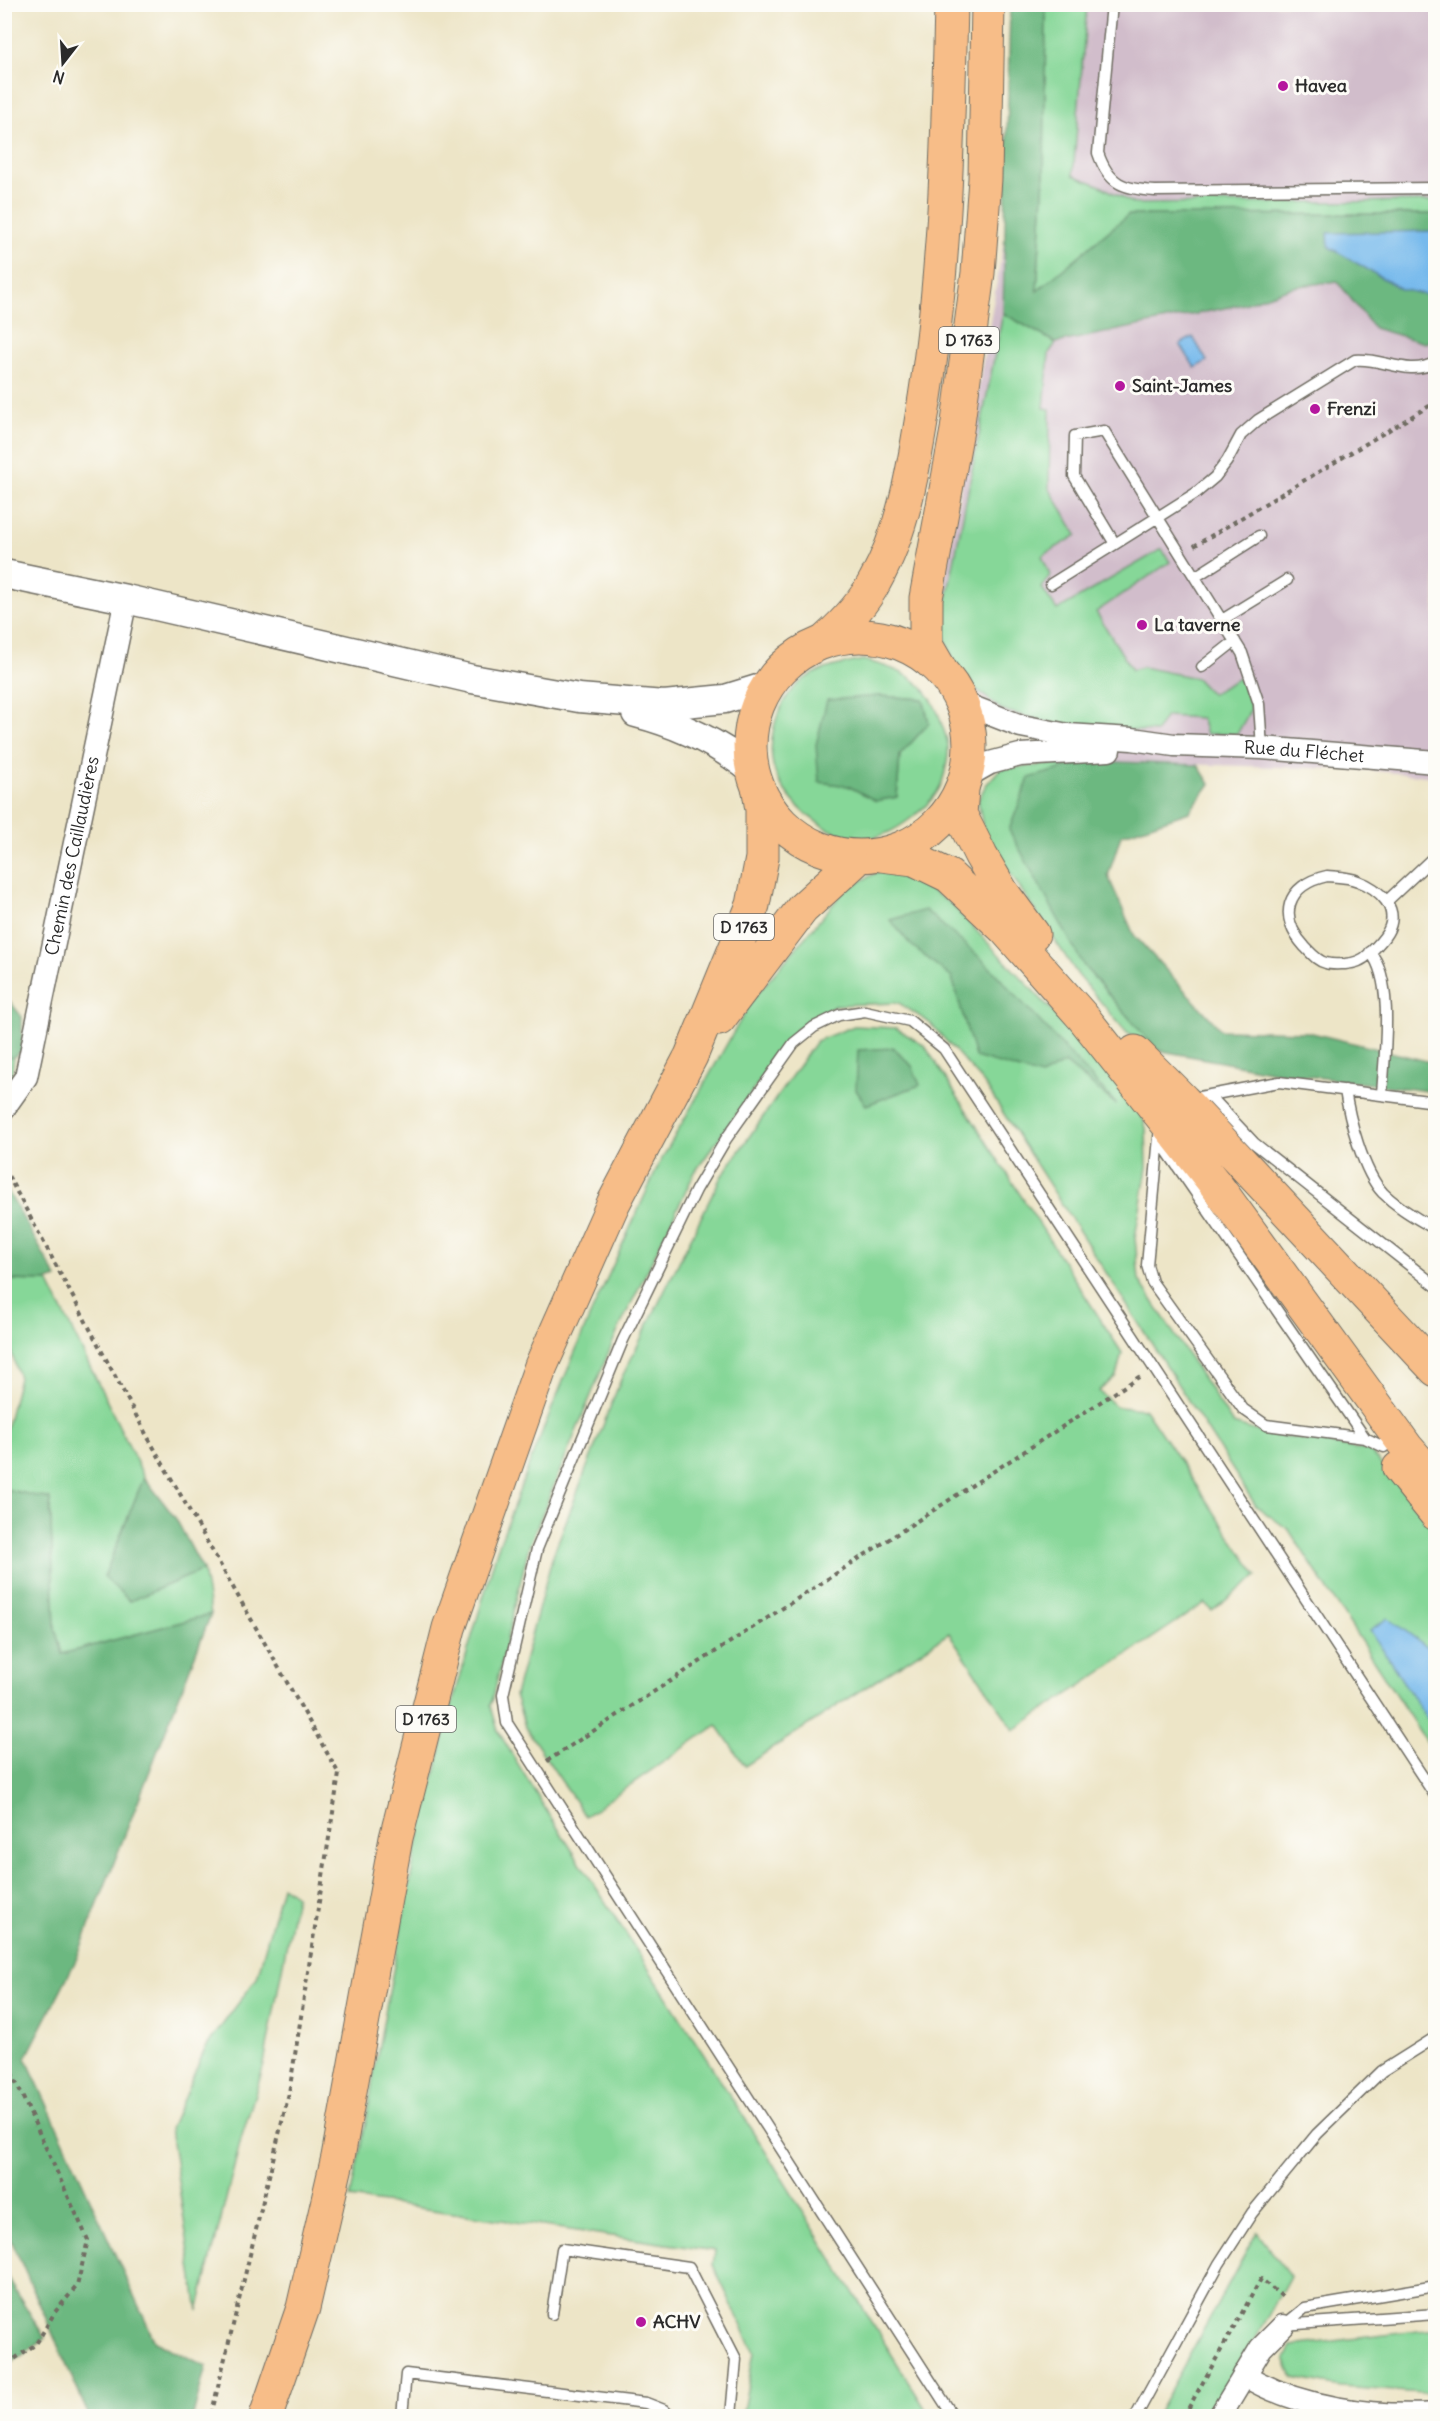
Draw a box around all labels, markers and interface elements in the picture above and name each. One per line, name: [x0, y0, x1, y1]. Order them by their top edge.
north arrow: [33, 33, 93, 93]
text: N: [50, 66, 67, 89]
place label: Havea: [1295, 74, 1347, 97]
marker: Havea: [1276, 79, 1290, 93]
road number: D 1763: [939, 327, 999, 353]
place label: Saint-James: [1132, 374, 1232, 397]
marker: Saint-James: [1113, 379, 1127, 393]
place label: Frenzi: [1327, 397, 1376, 420]
marker: Frenzi: [1308, 402, 1322, 416]
place label: La taverne: [1154, 613, 1241, 636]
marker: La taverne: [1135, 618, 1149, 632]
street label: Rue du Fléchet: [1244, 735, 1365, 767]
street label: Chemin des Caillaudières: [40, 754, 104, 957]
road number: D 1763: [714, 914, 774, 940]
road number: D 1763: [396, 1706, 456, 1732]
place label: ACHV: [653, 2310, 701, 2333]
marker: ACHV: [634, 2315, 648, 2329]

